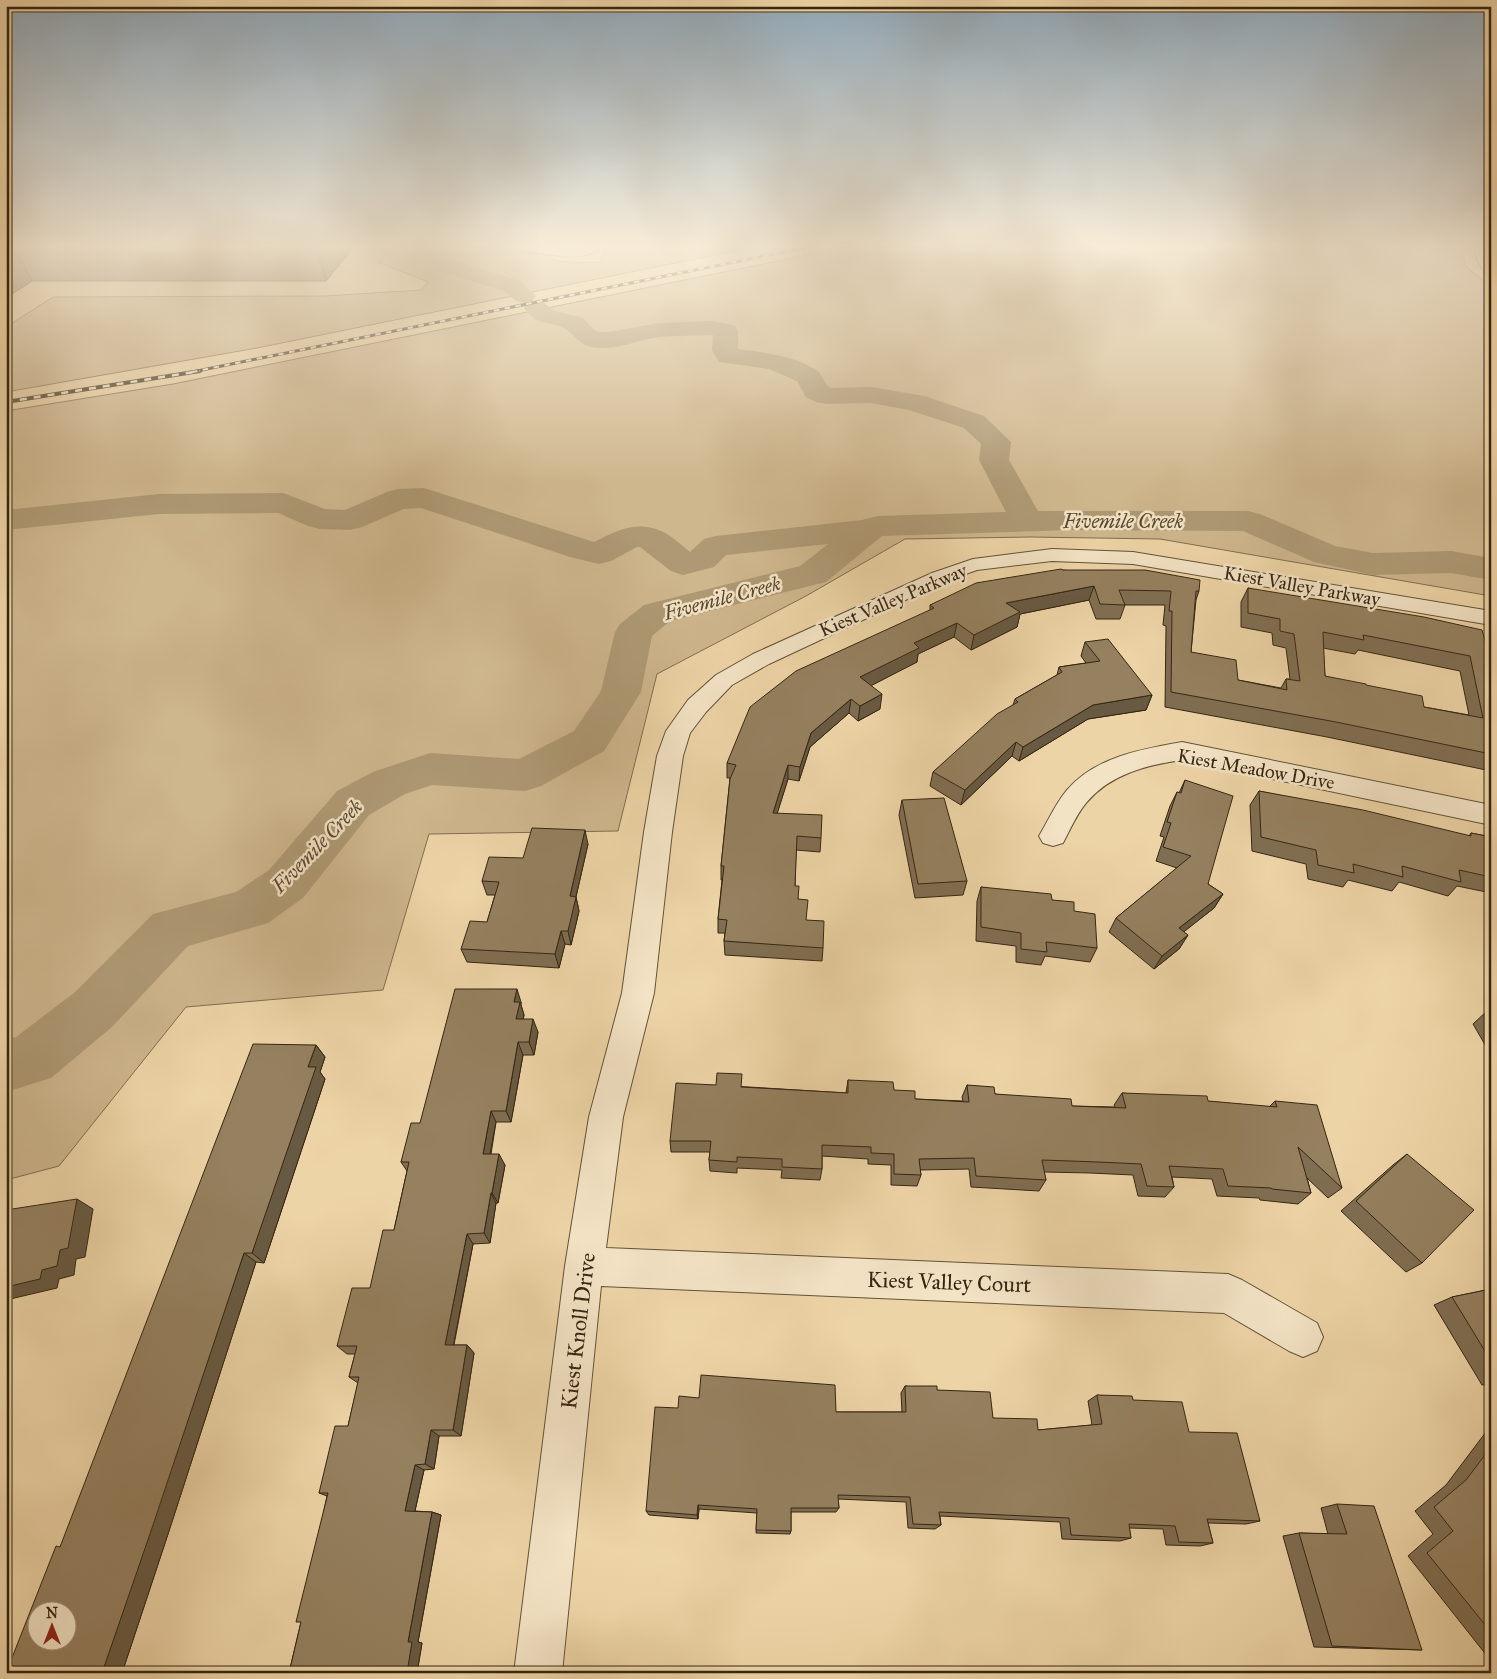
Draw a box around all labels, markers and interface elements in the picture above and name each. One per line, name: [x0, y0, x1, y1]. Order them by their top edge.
water label: Fivemile Creek: [1062, 509, 1183, 533]
street label: Kiest Valley Parkway: [816, 558, 971, 642]
street label: Kiest Valley Parkway: [1222, 561, 1383, 611]
water label: Fivemile Creek: [660, 571, 783, 625]
street label: Kiest Meadow Drive: [1176, 744, 1337, 794]
water label: Fivemile Creek: [266, 794, 367, 898]
street label: Kiest Knoll Drive: [555, 1251, 601, 1411]
street label: Kiest Valley Court: [867, 1266, 1032, 1298]
north arrow: [28, 1602, 78, 1652]
text: N: [46, 1605, 58, 1622]

